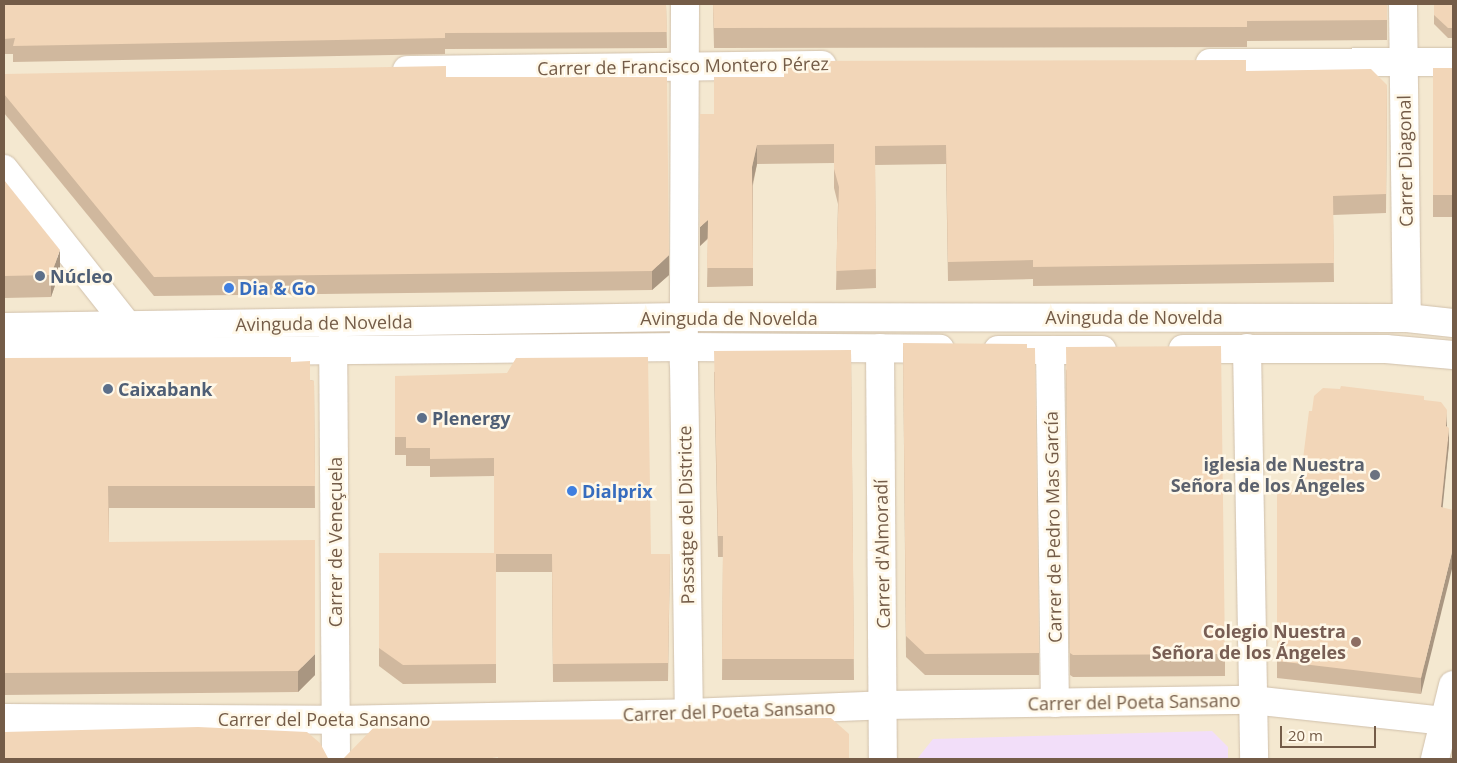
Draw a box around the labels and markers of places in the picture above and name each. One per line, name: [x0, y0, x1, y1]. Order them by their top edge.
place label: Núcleo: [50, 265, 113, 287]
marker: Núcleo: [34, 270, 46, 282]
place label: Dia & Go: [239, 277, 316, 299]
marker: Dia & Go: [223, 282, 235, 294]
place label: Caixabank: [118, 378, 212, 400]
marker: Caixabank: [102, 383, 114, 395]
place label: Plenergy: [432, 407, 510, 429]
marker: Plenergy: [416, 412, 428, 424]
place label: iglesia de Nuestra Señora de los Ángeles: [1171, 454, 1365, 496]
marker: iglesia de Nuestra Señora de los Ángeles: [1369, 469, 1381, 481]
place label: Dialprix: [582, 480, 653, 502]
marker: Dialprix: [566, 485, 578, 497]
place label: Colegio Nuestra Señora de los Ángeles: [1152, 621, 1346, 664]
marker: Colegio Nuestra Señora de los Ángeles: [1350, 636, 1362, 648]

